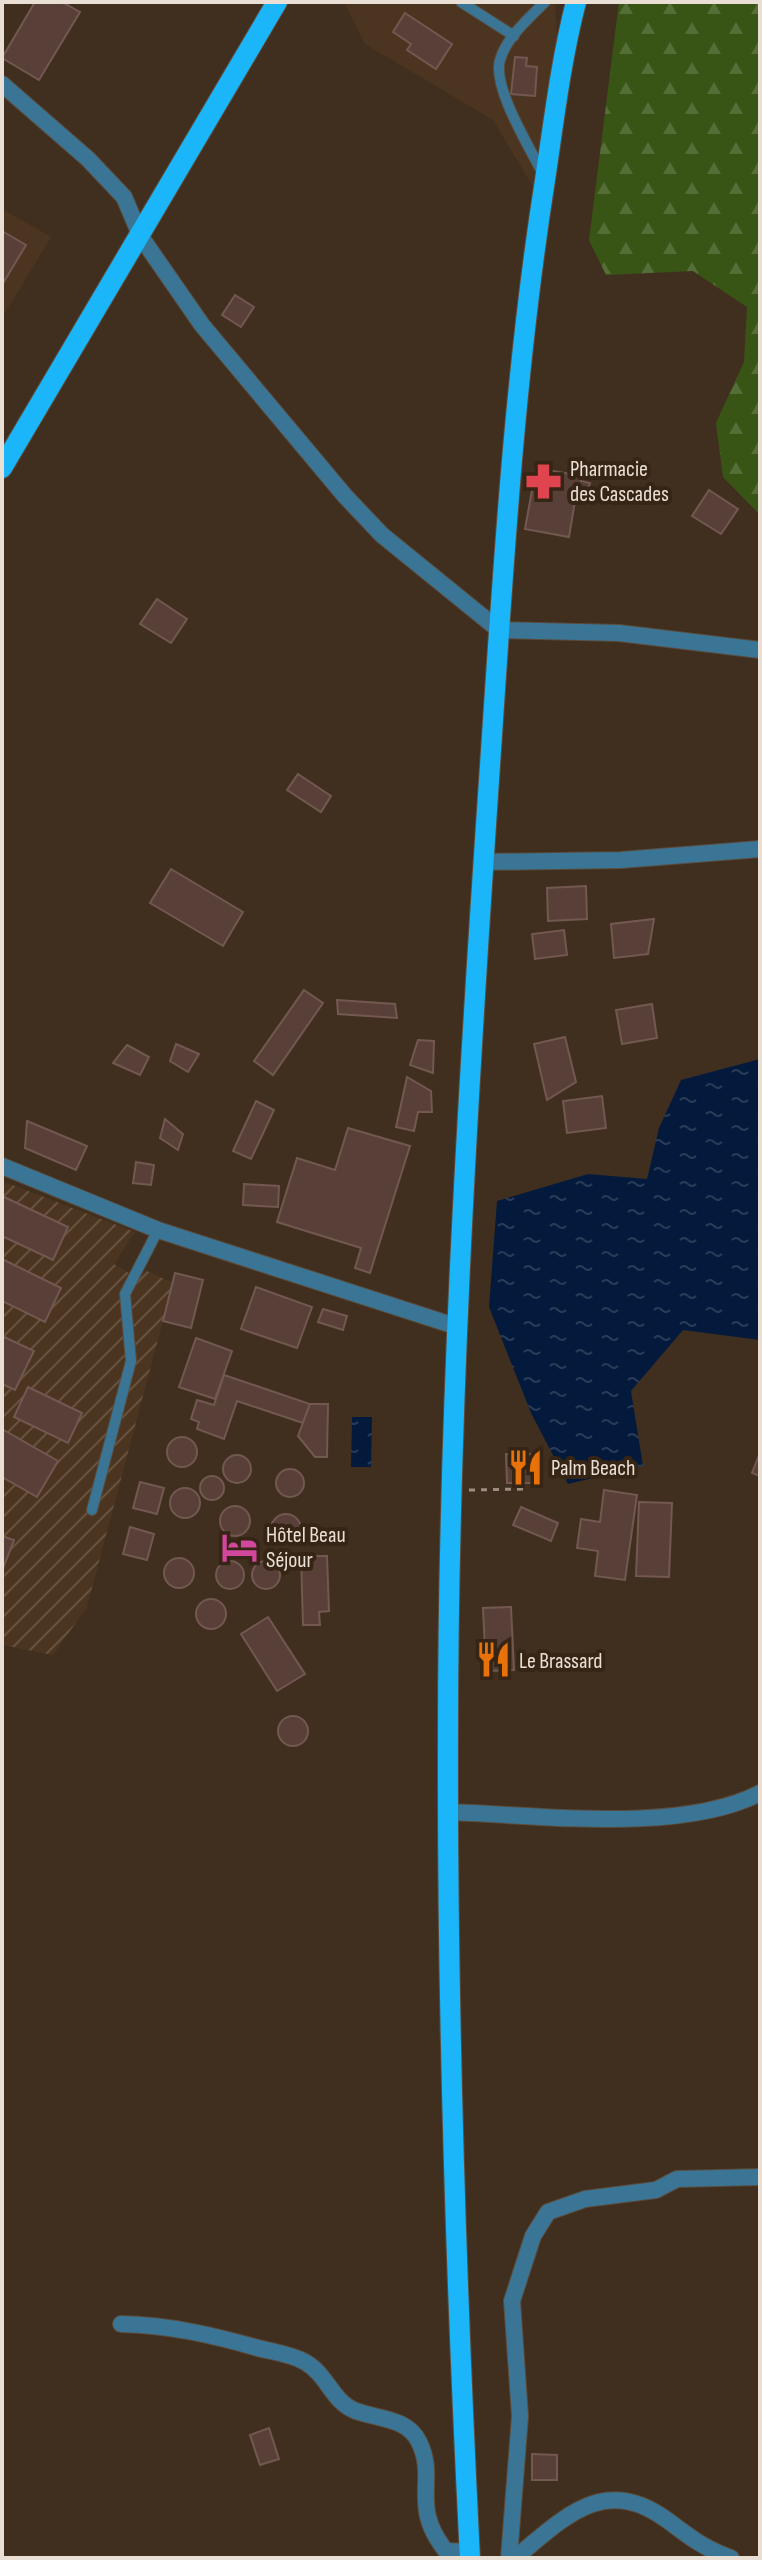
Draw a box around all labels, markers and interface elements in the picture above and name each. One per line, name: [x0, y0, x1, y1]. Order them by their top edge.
place label: Pharmacie des Cascades: [570, 456, 669, 508]
pharmacy icon: Pharmacie des Cascades: [525, 462, 563, 500]
restaurant icon: Palm Beach: [506, 1448, 544, 1486]
place label: Palm Beach: [551, 1455, 636, 1482]
place label: Hôtel Beau Séjour: [266, 1522, 346, 1574]
hotel icon: Hôtel Beau Séjour: [221, 1528, 259, 1566]
restaurant icon: Le Brassard: [474, 1641, 512, 1679]
place label: Le Brassard: [519, 1648, 603, 1675]

